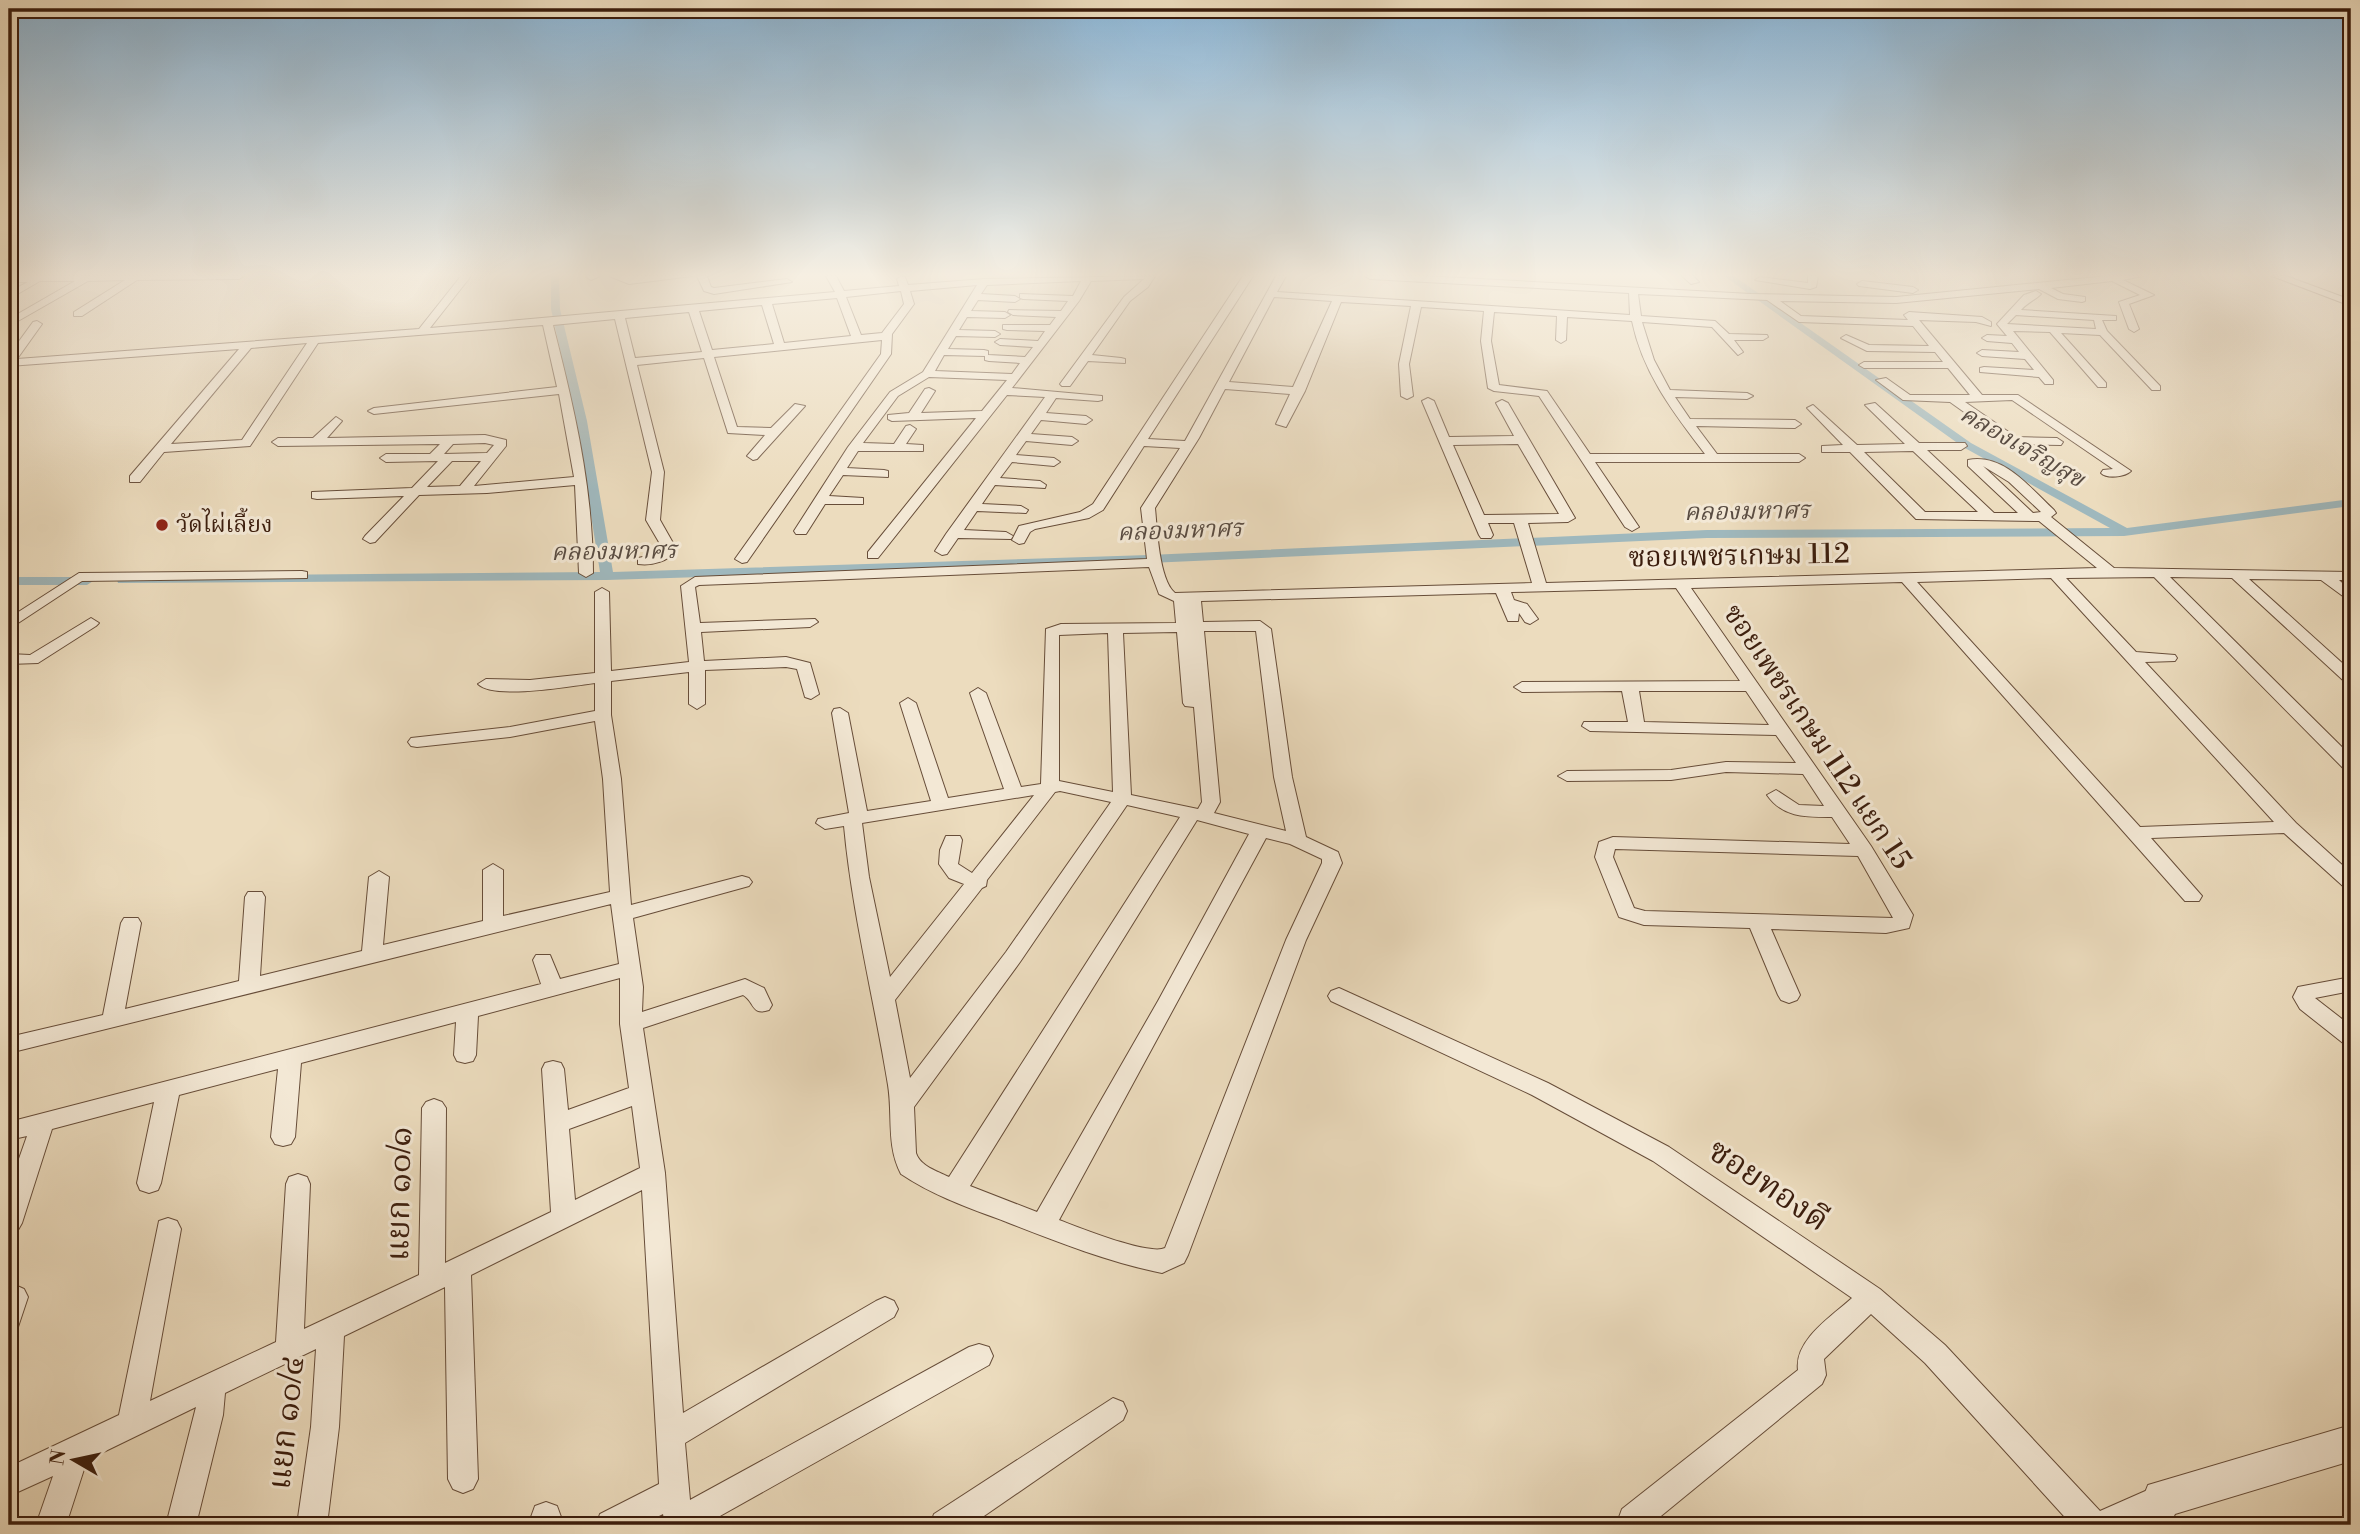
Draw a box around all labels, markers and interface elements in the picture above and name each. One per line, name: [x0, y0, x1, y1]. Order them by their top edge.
water label: คลองเจริญสุข: [1954, 399, 2091, 495]
water label: คลองมหาศร: [1684, 496, 1812, 528]
place label: วัดไผ่เลี้ยง: [176, 507, 272, 539]
water label: คลองมหาศร: [1117, 514, 1245, 548]
marker: วัดไผ่เลี้ยง: [154, 517, 170, 533]
water label: คลองมหาศร: [551, 536, 679, 568]
street label: ซอยเพชรเกษม 112: [1628, 537, 1850, 575]
street label: ซอยเพชรเกษม 112 แยก 15: [1715, 598, 1919, 876]
street label: แยก ๑๐/๑: [378, 1126, 422, 1262]
street label: ซอยทองดี: [1700, 1131, 1836, 1241]
street label: แยก ๑๐/๔: [260, 1354, 314, 1492]
north arrow: [38, 1426, 108, 1496]
text: N: [45, 1448, 71, 1467]

